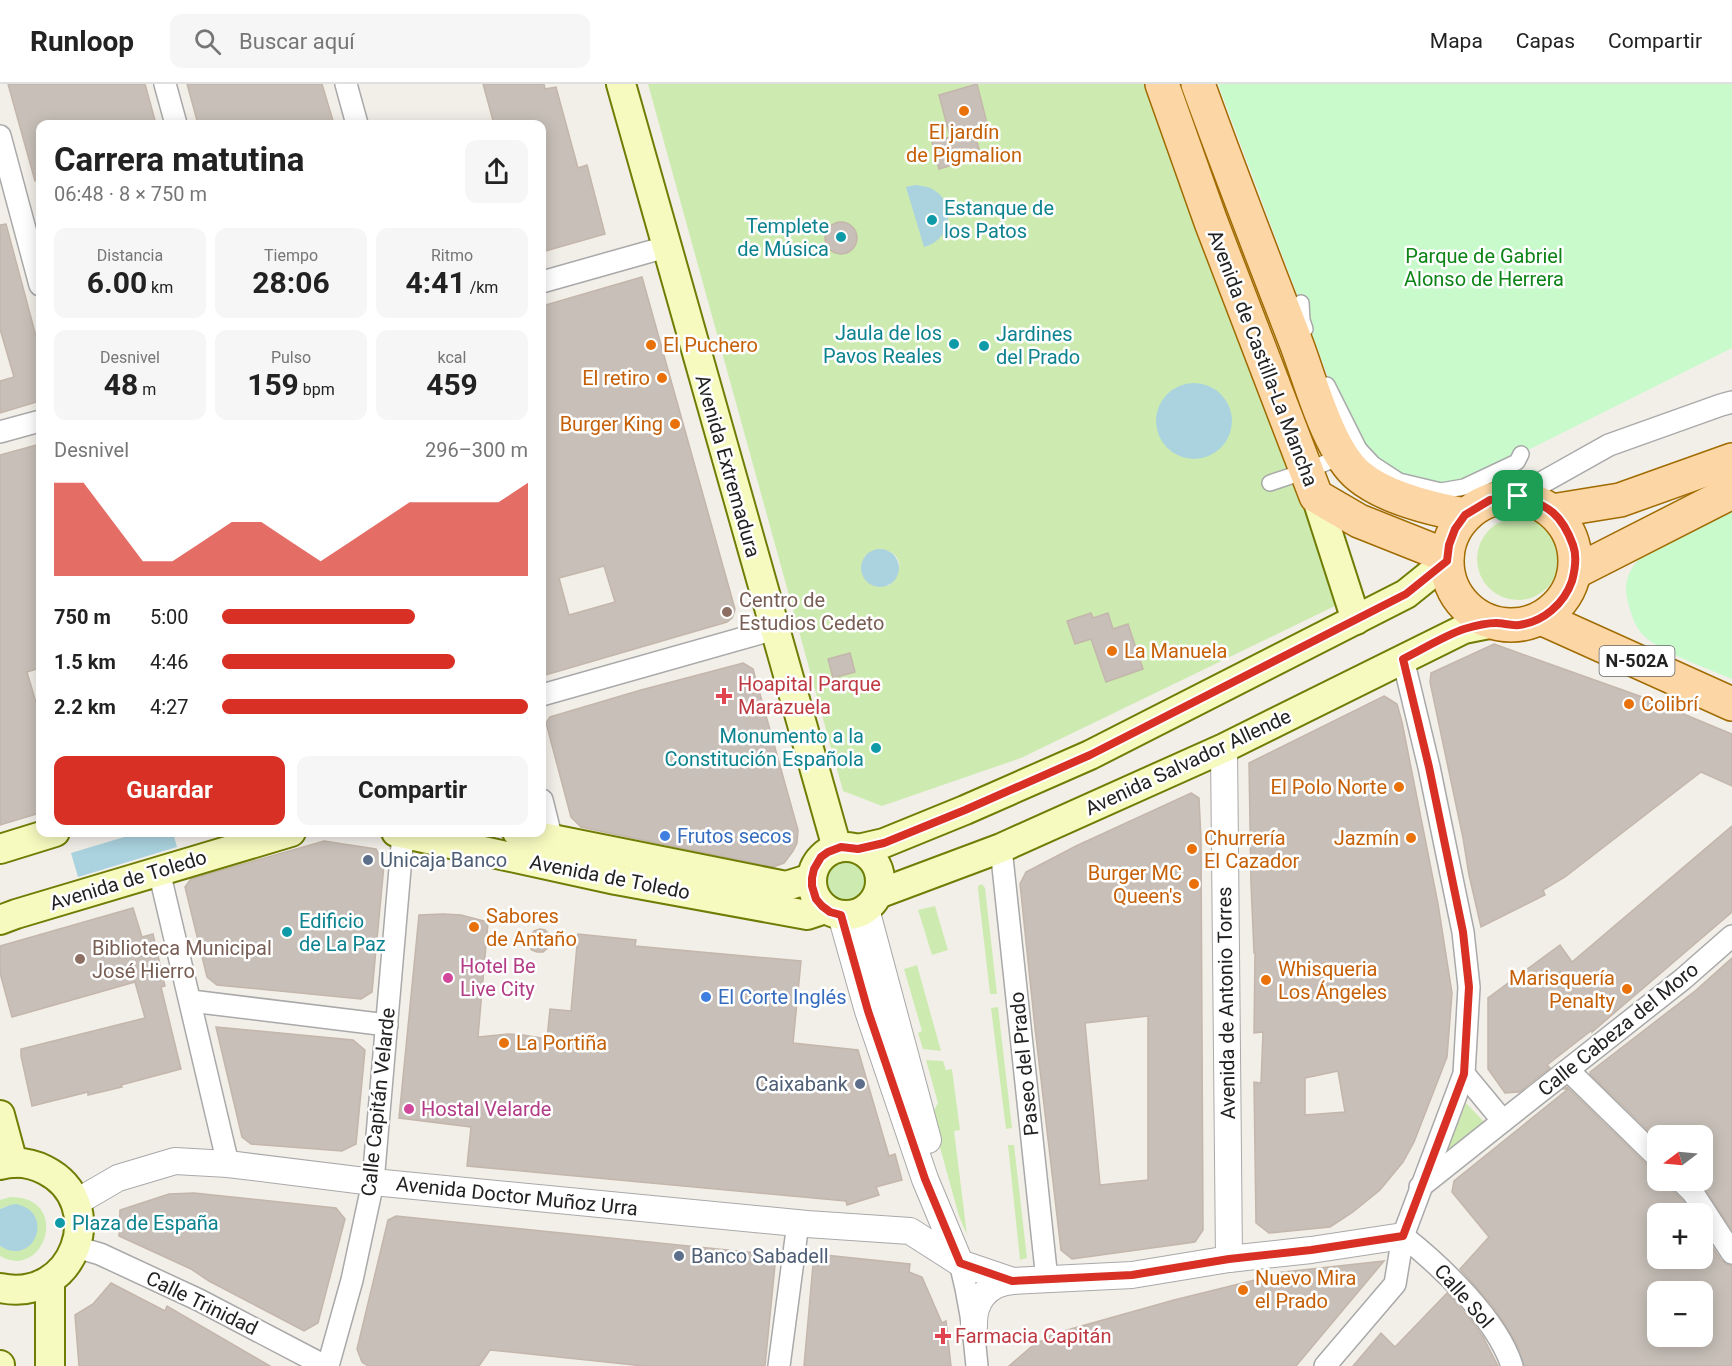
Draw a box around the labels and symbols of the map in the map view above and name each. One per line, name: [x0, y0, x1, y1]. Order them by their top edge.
marker: El jardín de Pigmalion: [957, 104, 971, 118]
place label: El jardín de Pigmalion: [906, 120, 1022, 167]
place label: Estanque de los Patos: [944, 196, 1054, 243]
marker: Estanque de los Patos: [925, 213, 939, 227]
place label: Templete de Música: [737, 214, 829, 261]
street label: Avenida de Castilla-La Mancha: [1203, 226, 1323, 490]
marker: Templete de Música: [834, 230, 848, 244]
park label: Parque de Gabriel Alonso de Herrera: [1404, 244, 1564, 291]
place label: Jaula de los Pavos Reales: [823, 321, 942, 368]
place label: Jardines del Prado: [996, 322, 1080, 369]
place label: El Puchero: [663, 333, 758, 357]
marker: Jaula de los Pavos Reales: [947, 337, 961, 351]
marker: El Puchero: [644, 338, 658, 352]
marker: Jardines del Prado: [977, 339, 991, 353]
place label: El retiro: [582, 366, 650, 390]
marker: El retiro: [655, 371, 669, 385]
street label: Avenida Extremadura: [690, 372, 766, 560]
place label: Burger King: [560, 412, 663, 436]
marker: Burger King: [668, 417, 682, 431]
pin: [1492, 470, 1543, 521]
place label: Centro de Estudios Cedeto: [739, 588, 884, 635]
marker: Centro de Estudios Cedeto: [720, 605, 734, 619]
place label: La Manuela: [1124, 639, 1227, 663]
marker: La Manuela: [1105, 644, 1119, 658]
road number: N-502A: [1600, 646, 1674, 676]
place label: Hoapital Parque Marazuela: [738, 672, 881, 719]
marker: Hoapital Parque Marazuela: [715, 687, 733, 705]
place label: Colibrí: [1641, 692, 1699, 716]
marker: Colibrí: [1622, 697, 1636, 711]
street label: Avenida Salvador Allende: [1081, 704, 1295, 820]
place label: Monumento a la Constitución Española: [664, 724, 864, 771]
marker: Monumento a la Constitución Española: [869, 741, 883, 755]
place label: El Polo Norte: [1271, 775, 1387, 799]
marker: El Polo Norte: [1392, 780, 1406, 794]
place label: Frutos secos: [677, 824, 792, 848]
place label: Churrería El Cazador: [1204, 826, 1300, 873]
place label: Jazmín: [1334, 826, 1399, 850]
marker: Frutos secos: [658, 829, 672, 843]
marker: Jazmín: [1404, 831, 1418, 845]
marker: Churrería El Cazador: [1185, 842, 1199, 856]
street label: Avenida de Toledo: [47, 845, 209, 915]
place label: Unicaja Banco: [380, 848, 507, 872]
street label: Avenida de Toledo: [528, 850, 692, 904]
marker: Unicaja Banco: [361, 853, 375, 867]
place label: Burger MC Queen's: [1088, 861, 1182, 908]
marker: Burger MC Queen's: [1187, 877, 1201, 891]
street label: Avenida de Antonio Torres: [1212, 886, 1240, 1120]
place label: Sabores de Antaño: [486, 904, 577, 951]
place label: Edificio de La Paz: [299, 909, 386, 956]
marker: Sabores de Antaño: [467, 920, 481, 934]
marker: Edificio de La Paz: [280, 925, 294, 939]
place label: Biblioteca Municipal José Hierro: [92, 936, 272, 983]
marker: Biblioteca Municipal José Hierro: [73, 952, 87, 966]
place label: Hotel Be Live City: [460, 954, 536, 1001]
place label: Whisqueria Los Ángeles: [1278, 957, 1387, 1004]
street label: Calle Cabeza del Moro: [1533, 957, 1703, 1101]
place label: Marisquería Penalty: [1509, 966, 1616, 1013]
marker: Hotel Be Live City: [441, 971, 455, 985]
marker: Whisqueria Los Ángeles: [1259, 973, 1273, 987]
marker: Marisquería Penalty: [1620, 982, 1634, 996]
place label: El Corte Inglés: [718, 985, 847, 1009]
marker: El Corte Inglés: [699, 990, 713, 1004]
street label: Paseo del Prado: [1004, 991, 1044, 1137]
street label: Calle Capitán Velarde: [356, 1006, 400, 1198]
place label: La Portiña: [516, 1031, 607, 1055]
marker: La Portiña: [497, 1036, 511, 1050]
place label: Caixabank: [755, 1072, 849, 1096]
marker: Caixabank: [853, 1077, 867, 1091]
place label: Hostal Velarde: [421, 1097, 551, 1121]
marker: Hostal Velarde: [402, 1102, 416, 1116]
north arrow: [1647, 1125, 1713, 1191]
street label: Avenida Doctor Muñoz Urra: [395, 1171, 639, 1221]
place label: Plaza de España: [72, 1211, 219, 1235]
marker: Plaza de España: [53, 1216, 67, 1230]
place label: Banco Sabadell: [691, 1244, 829, 1268]
marker: Banco Sabadell: [672, 1249, 686, 1263]
street label: Calle Sol: [1430, 1259, 1498, 1333]
street label: Calle Trinidad: [142, 1266, 262, 1340]
place label: Nuevo Mira el Prado: [1255, 1266, 1356, 1313]
marker: Nuevo Mira el Prado: [1236, 1283, 1250, 1297]
place label: Farmacia Capitán: [955, 1324, 1111, 1348]
marker: Farmacia Capitán: [936, 1329, 950, 1343]

